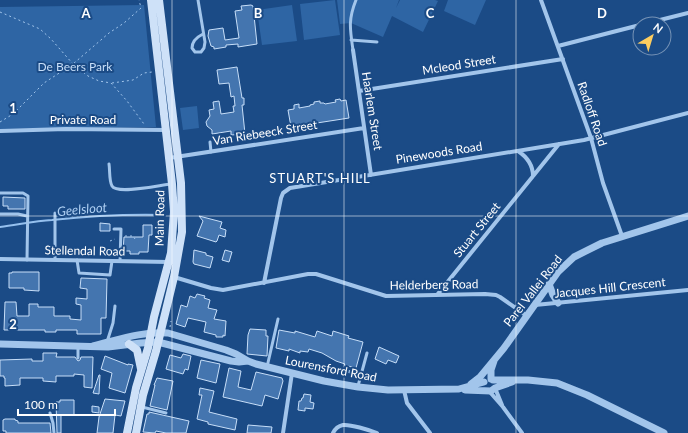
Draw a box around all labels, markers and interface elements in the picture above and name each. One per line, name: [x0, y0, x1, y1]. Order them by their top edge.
text: A: [80, 5, 91, 21]
text: B: [254, 5, 263, 21]
text: C: [426, 5, 435, 21]
text: D: [597, 5, 607, 21]
north arrow: [632, 16, 672, 56]
text: N: [651, 20, 666, 35]
street label: Mcleod Street: [421, 51, 497, 78]
park label: De Beers Park: [38, 59, 113, 74]
street label: Haarlem Street: [359, 71, 386, 152]
street label: Radloff Road: [574, 80, 610, 148]
text: 1: [9, 100, 17, 116]
street label: Private Road: [50, 112, 116, 127]
street label: Van Riebeeck Street: [212, 117, 319, 148]
street label: Pinewoods Road: [394, 138, 483, 167]
district label: STUART'S HILL: [269, 170, 371, 186]
street label: Main Road: [152, 190, 167, 246]
water label: Geelsloot: [56, 199, 108, 219]
street label: Stuart Street: [450, 199, 504, 260]
street label: Stellendal Road: [45, 242, 126, 259]
street label: Parel Vallei Road: [500, 252, 565, 329]
street label: Jacques Hill Crescent: [554, 274, 667, 301]
street label: Helderberg Road: [389, 276, 479, 293]
text: 2: [9, 316, 17, 332]
street label: Lourensford Road: [284, 352, 378, 385]
scale bar: [18, 391, 115, 417]
text: 100 m: [24, 397, 58, 412]

